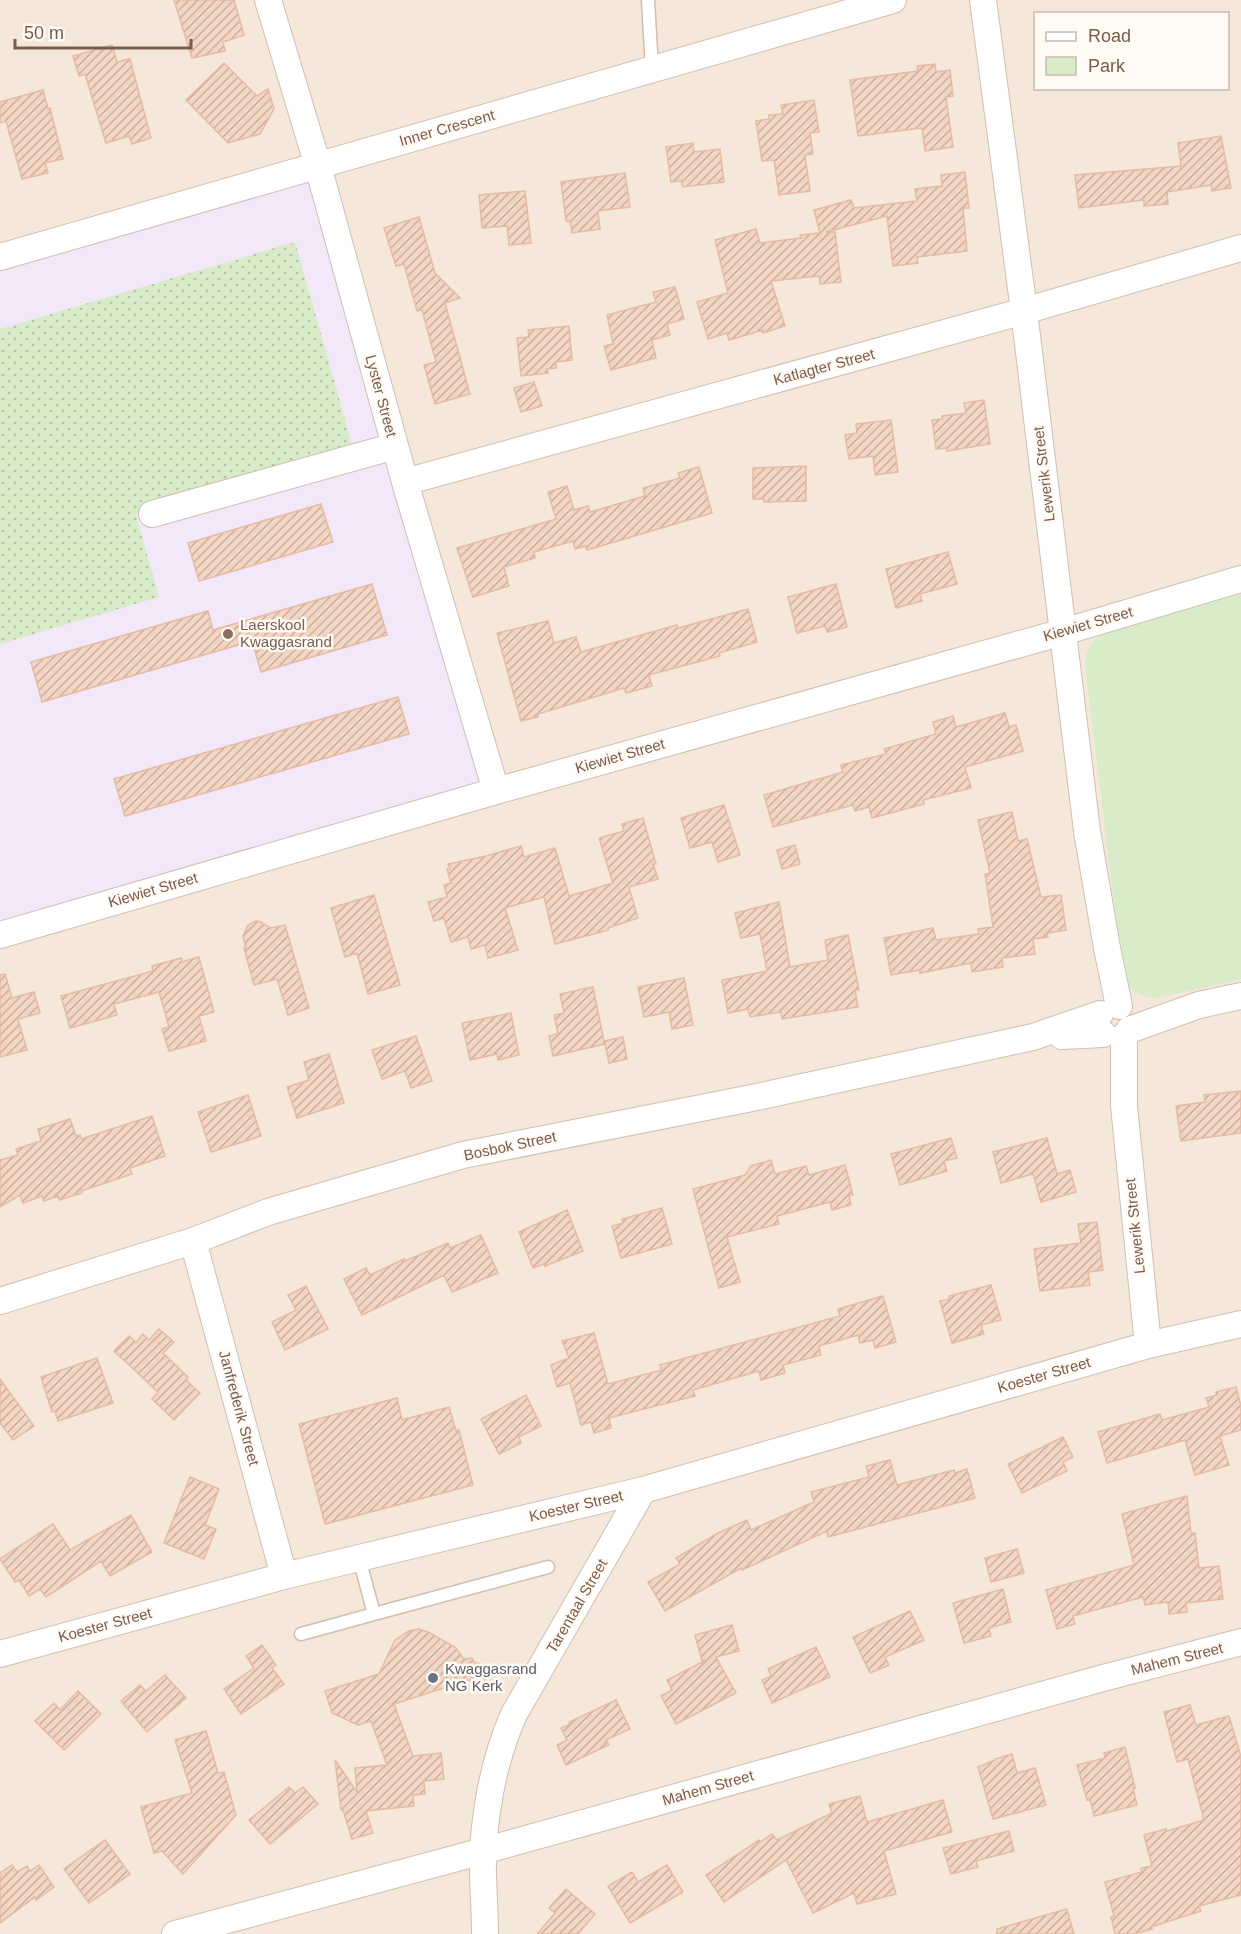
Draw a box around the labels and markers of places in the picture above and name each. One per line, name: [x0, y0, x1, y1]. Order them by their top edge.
place label: Laerskool Kwaggasrand: [240, 616, 332, 650]
marker: Laerskool Kwaggasrand: [221, 627, 235, 641]
place label: Kwaggasrand NG Kerk: [445, 1660, 537, 1694]
marker: Kwaggasrand NG Kerk: [426, 1671, 440, 1685]

